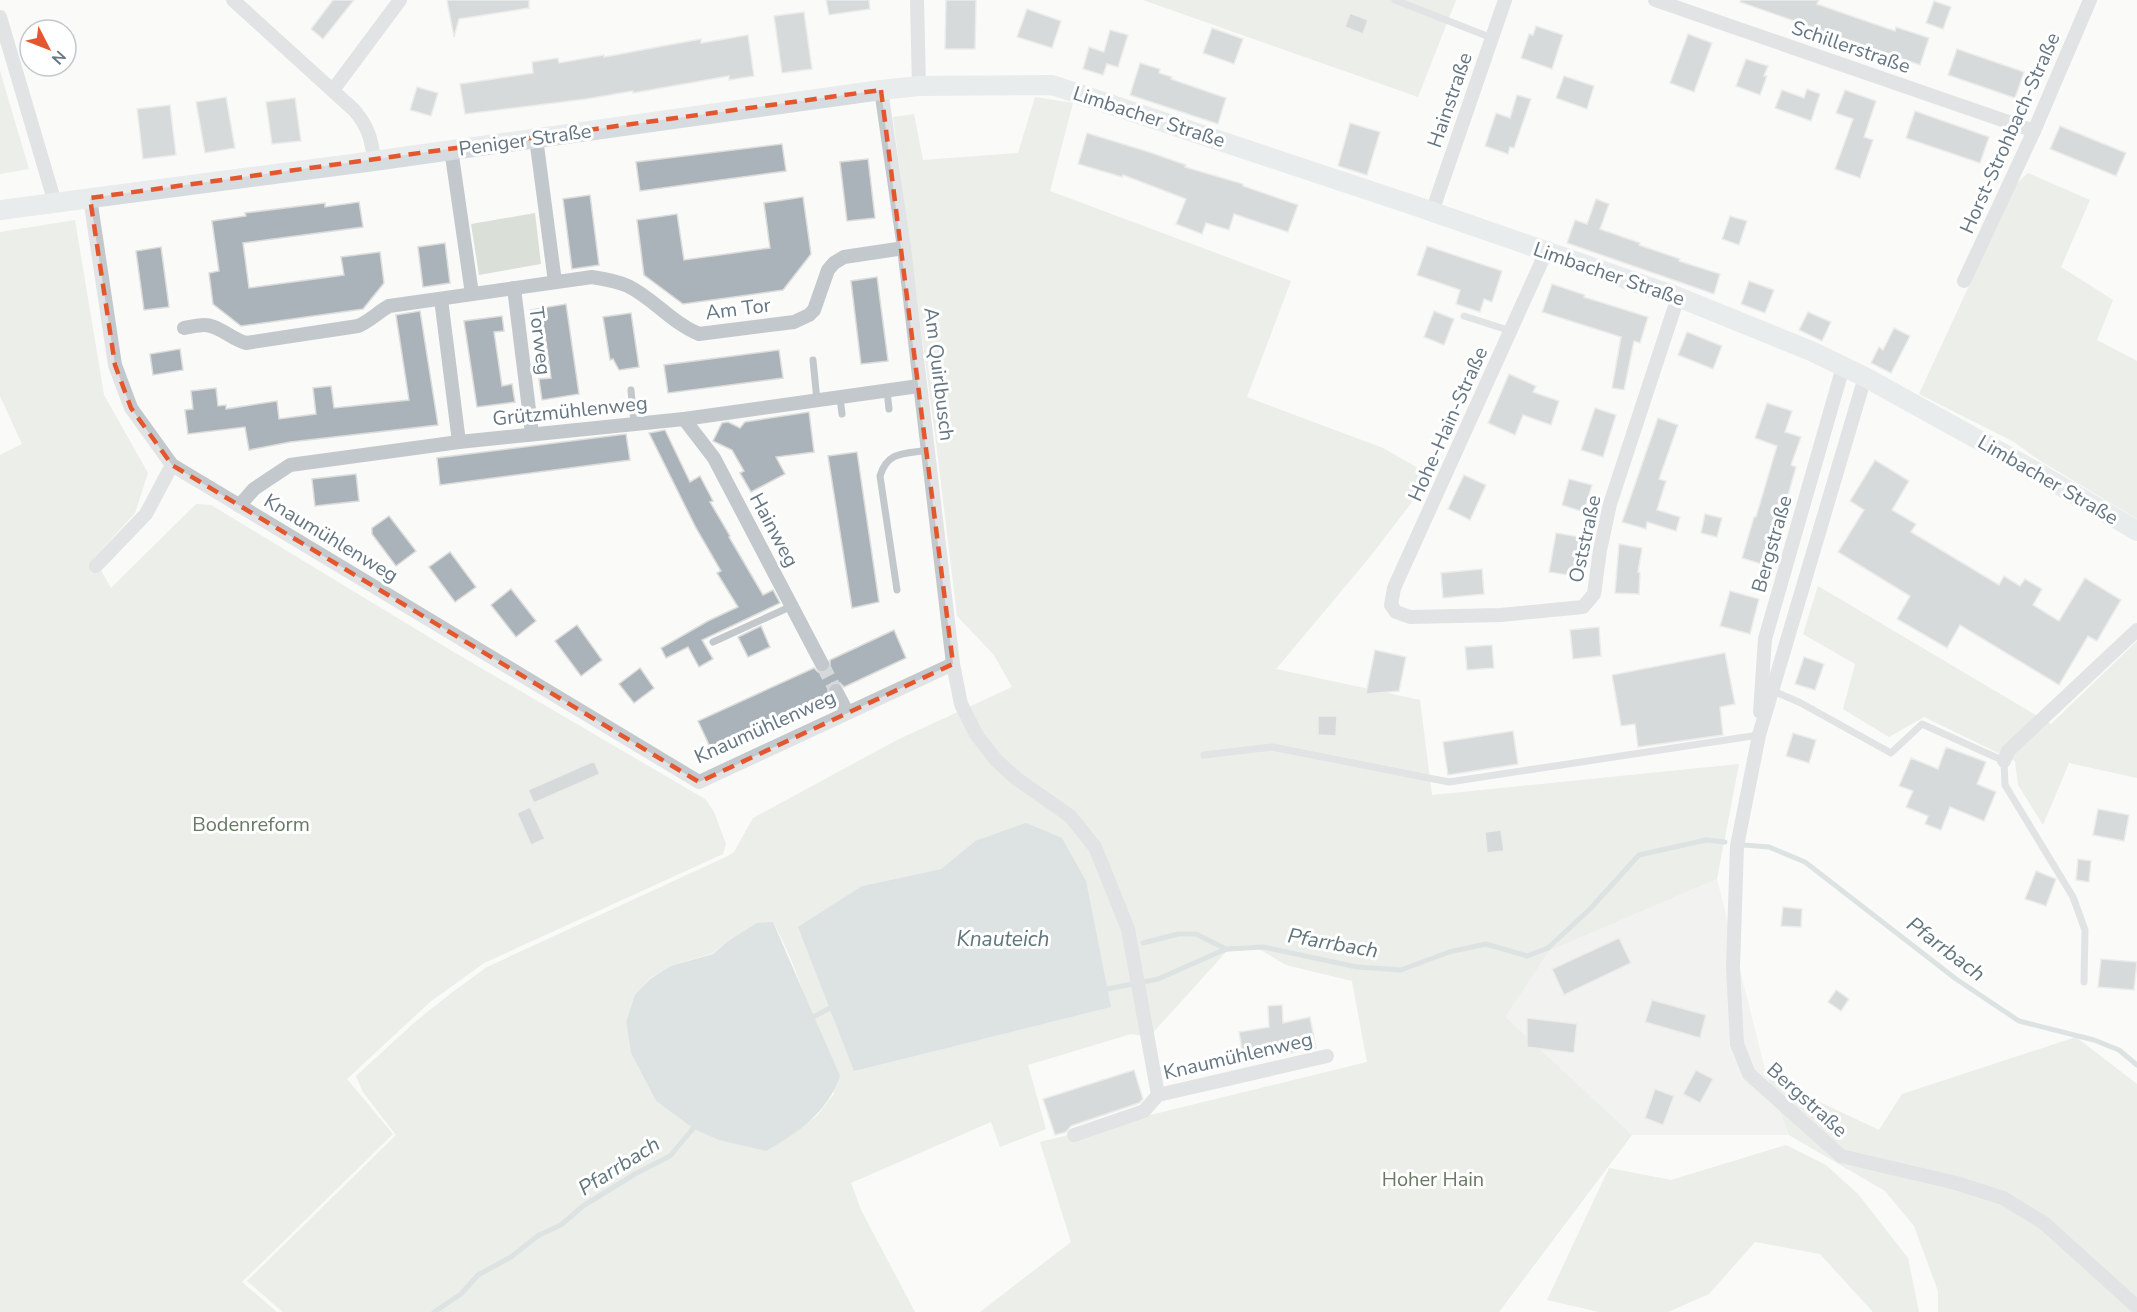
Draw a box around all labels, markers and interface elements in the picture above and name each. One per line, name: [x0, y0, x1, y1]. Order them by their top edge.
street label: Schillerstraße: [1788, 14, 1914, 80]
north arrow: [18, 18, 78, 78]
street label: Horst-Strohbach-Straße: [1953, 28, 2067, 238]
text: N: [46, 46, 71, 69]
street label: Hainstraße: [1421, 49, 1479, 151]
street label: Limbacher Straße: [1070, 80, 1228, 154]
street label: Peniger Straße: [457, 117, 593, 163]
street label: Limbacher Straße: [1530, 235, 1688, 313]
street label: Am Tor: [704, 292, 772, 326]
street label: Torweg: [522, 305, 558, 377]
street label: Am Quirlbusch: [917, 306, 961, 442]
street label: Hohe-Hain-Straße: [1402, 342, 1494, 506]
street label: Grützmühlenweg: [491, 389, 649, 433]
street label: Limbacher Straße: [1973, 429, 2123, 531]
street label: Knaumühlenweg: [259, 487, 403, 589]
street label: Hainweg: [743, 488, 805, 572]
street label: Bergstraße: [1745, 492, 1799, 596]
street label: Oststraße: [1563, 493, 1607, 585]
street label: Knaumühlenweg: [690, 684, 840, 770]
park label: Bodenreform: [192, 811, 310, 838]
water label: Pfarrbach: [1901, 910, 1991, 988]
water label: Pfarrbach: [1286, 921, 1380, 965]
water label: Knauteich: [957, 925, 1049, 953]
street label: Knaumühlenweg: [1161, 1026, 1315, 1086]
street label: Bergstraße: [1761, 1056, 1853, 1144]
water label: Pfarrbach: [573, 1130, 665, 1202]
park label: Hoher Hain: [1382, 1166, 1484, 1193]

